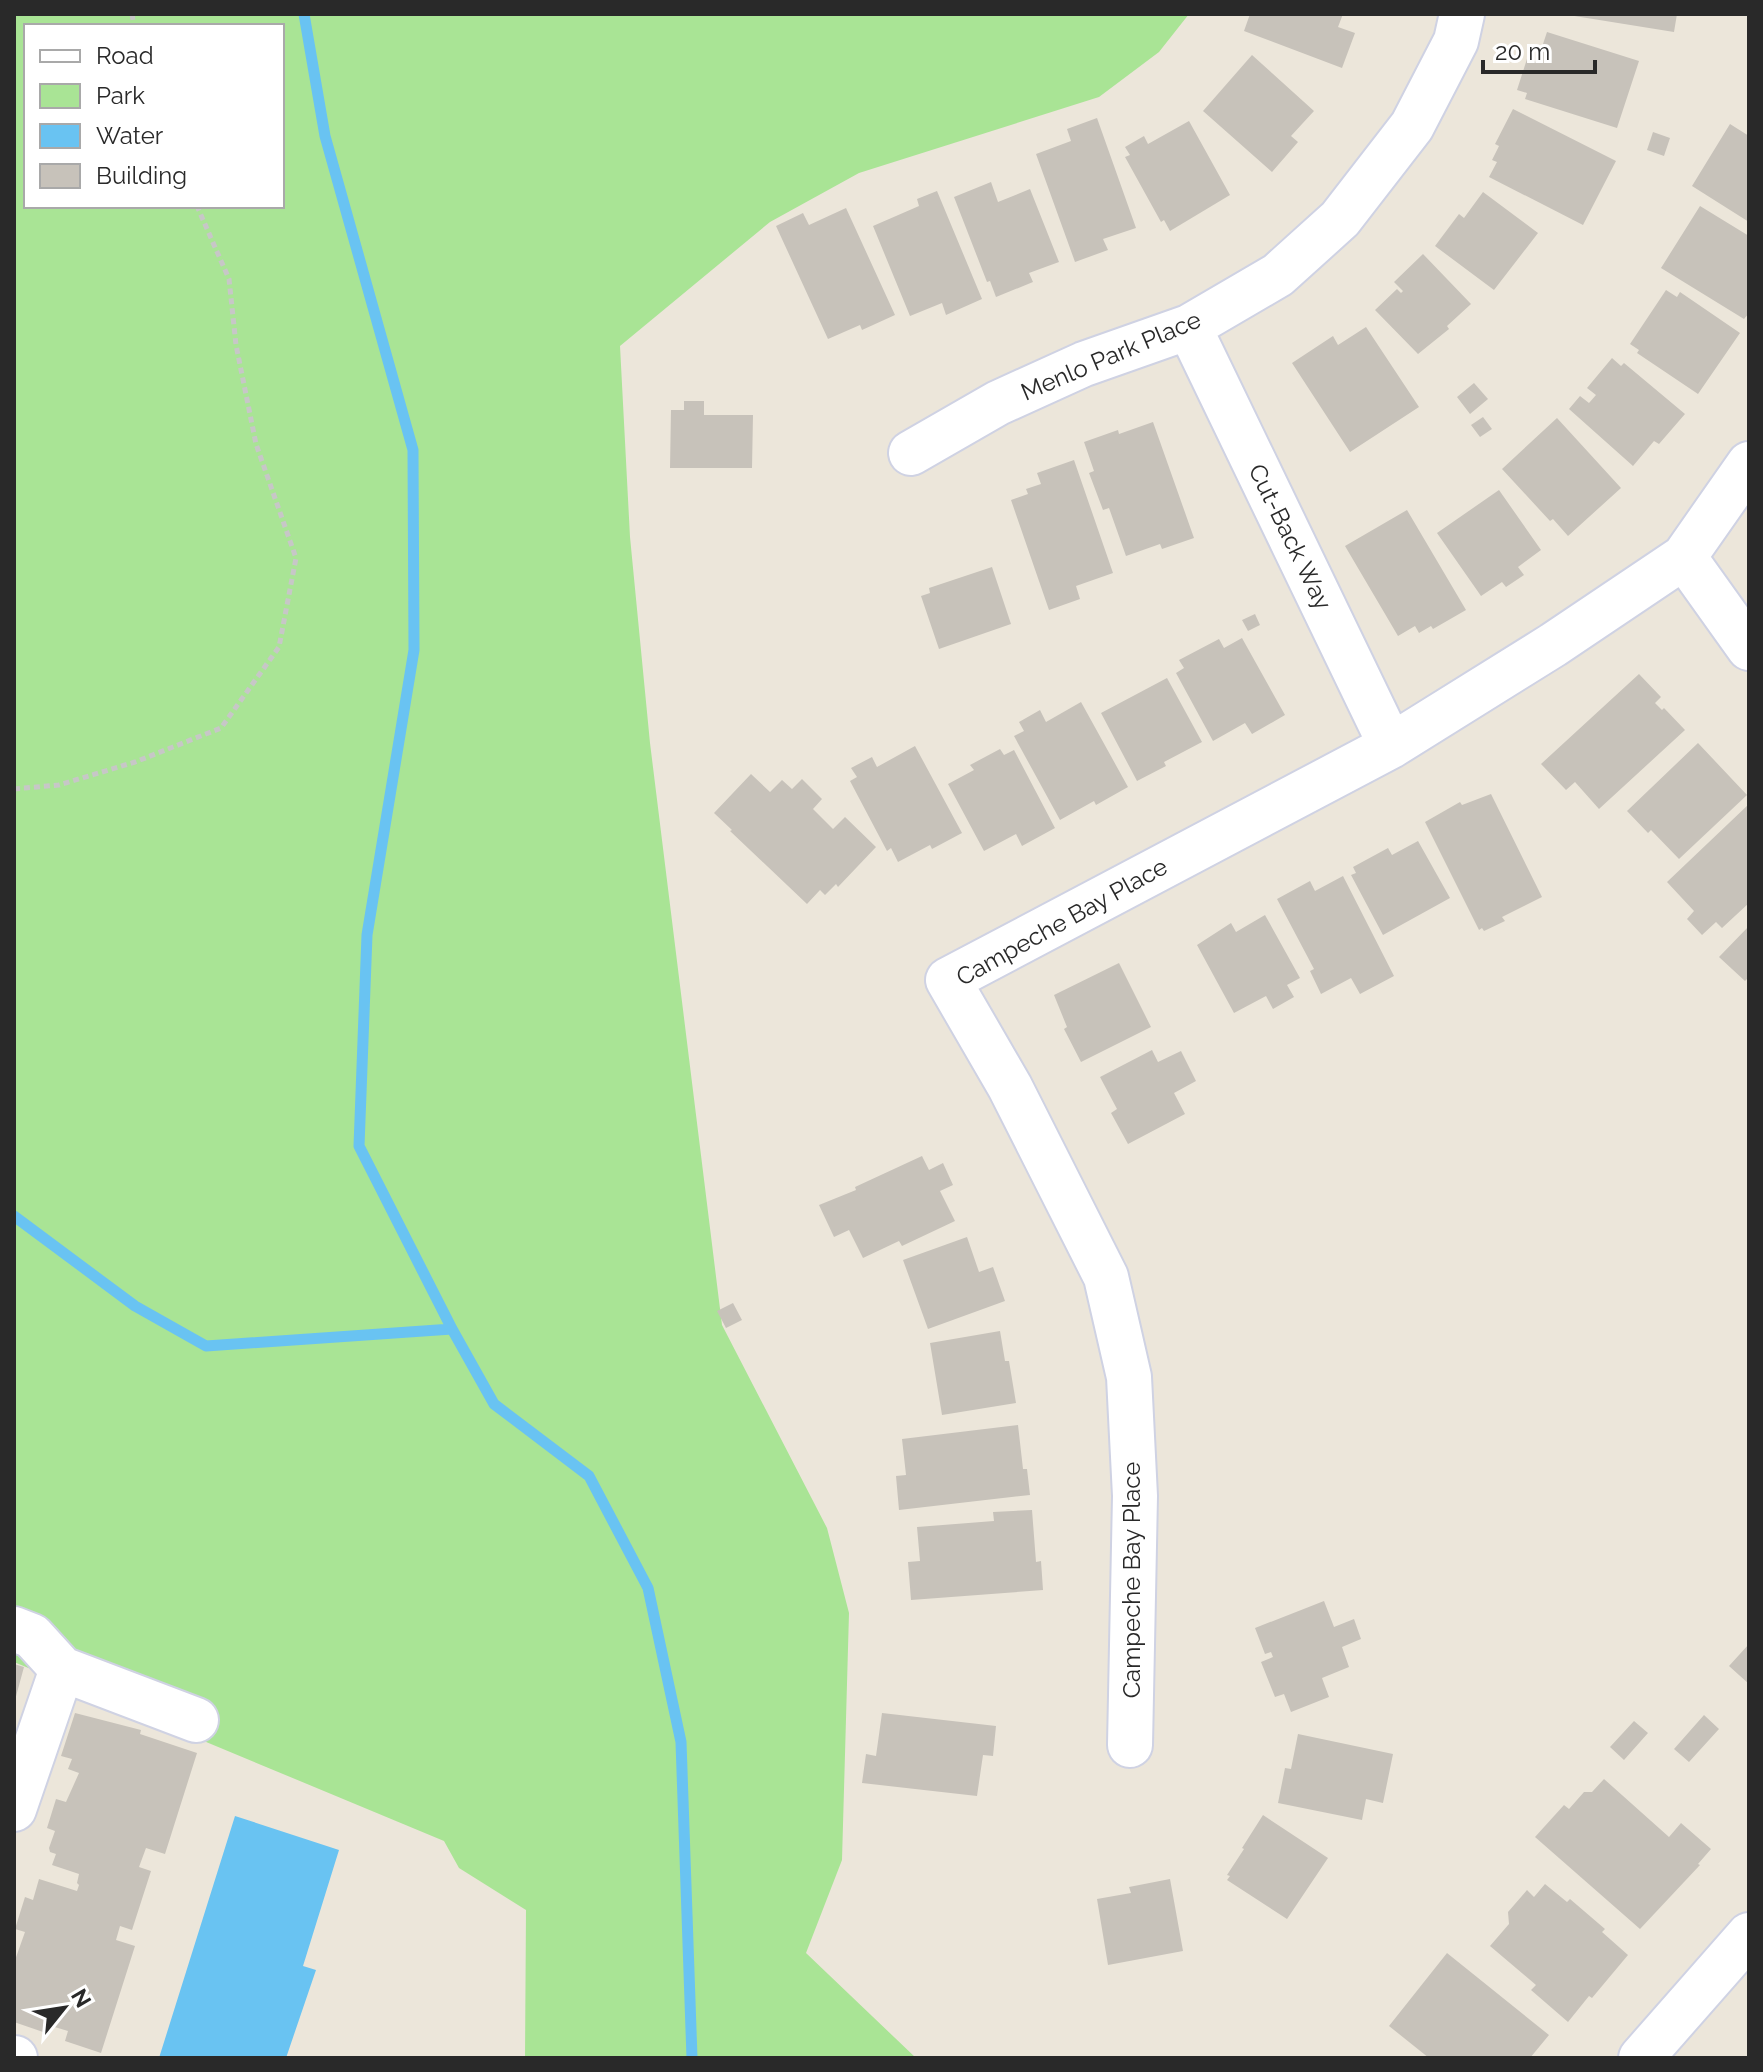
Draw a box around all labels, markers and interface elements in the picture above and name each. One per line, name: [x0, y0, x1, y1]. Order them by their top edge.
legend: [24, 24, 284, 208]
scale bar: [1483, 24, 1595, 74]
text: 20 m: [1495, 37, 1550, 66]
text: Road: [96, 41, 154, 70]
text: Park: [96, 81, 145, 110]
text: Water: [96, 121, 164, 150]
text: Building: [96, 161, 187, 190]
street label: Menlo Park Place: [1016, 305, 1205, 407]
street label: Cut-Back Way: [1243, 459, 1338, 614]
street label: Campeche Bay Place: [951, 851, 1172, 992]
street label: Campeche Bay Place: [1117, 1462, 1146, 1698]
north arrow: [24, 1968, 104, 2048]
text: N: [66, 1984, 97, 2012]

